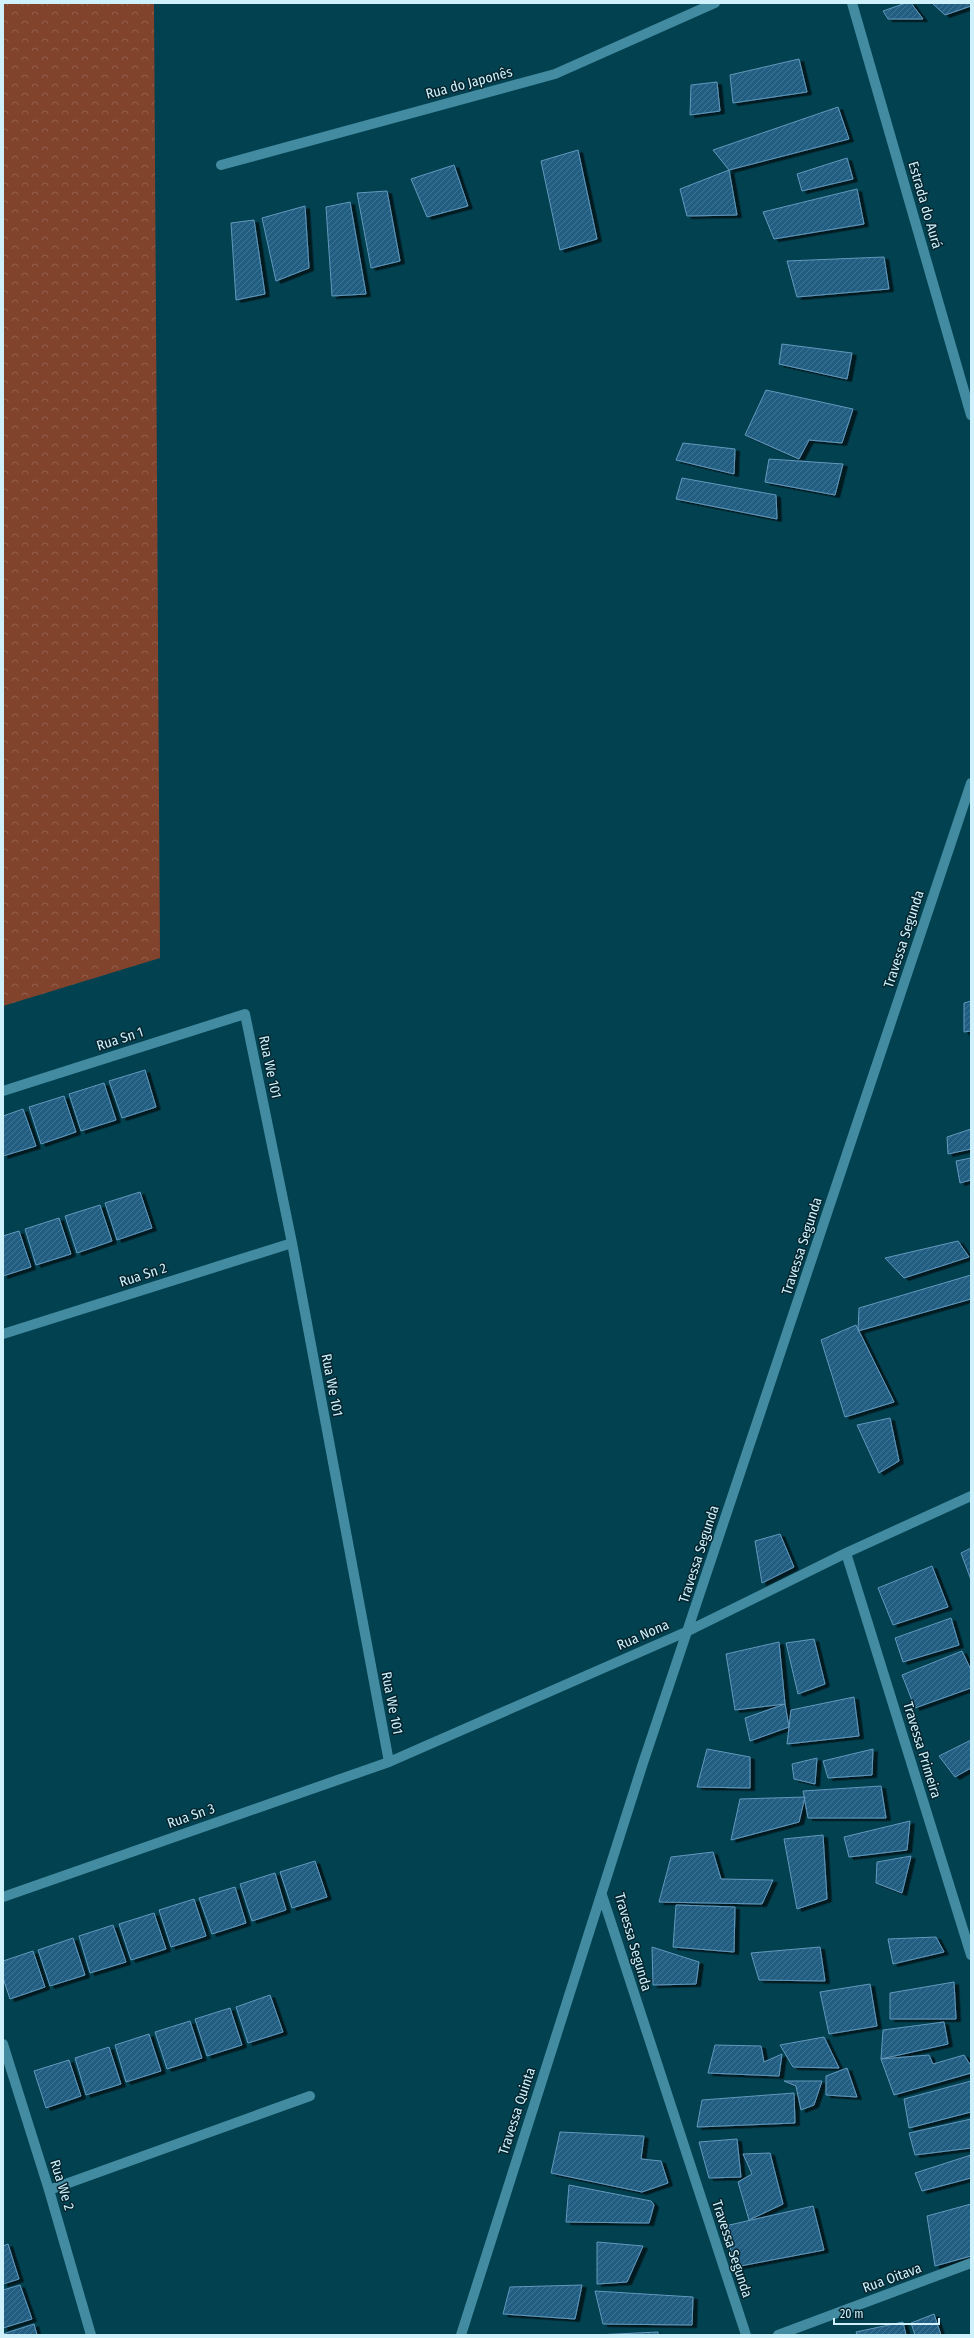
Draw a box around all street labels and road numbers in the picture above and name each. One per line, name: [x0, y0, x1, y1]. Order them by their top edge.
street label: Rua do Japonês: [424, 63, 514, 103]
street label: Estrada do Aurá: [904, 159, 946, 251]
street label: Travessa Segunda: [880, 888, 928, 990]
street label: Rua Sn 1: [94, 1023, 146, 1055]
street label: Rua We 101: [255, 1034, 285, 1100]
street label: Travessa Segunda: [778, 1195, 826, 1297]
street label: Rua Sn 2: [117, 1259, 169, 1291]
street label: Rua We 101: [318, 1352, 346, 1418]
street label: Travessa Segunda: [675, 1503, 723, 1605]
street label: Rua Nona: [614, 1616, 672, 1654]
street label: Rua We 101: [378, 1670, 406, 1736]
street label: Travessa Primeira: [899, 1700, 945, 1800]
street label: Rua Sn 3: [165, 1800, 217, 1832]
street label: Travessa Segunda: [611, 1891, 655, 1993]
street label: Travessa Quinta: [495, 2065, 539, 2157]
street label: Rua We 2: [46, 2158, 78, 2212]
street label: Travessa Segunda: [708, 2198, 756, 2300]
street label: Rua Oitava: [860, 2259, 924, 2296]

